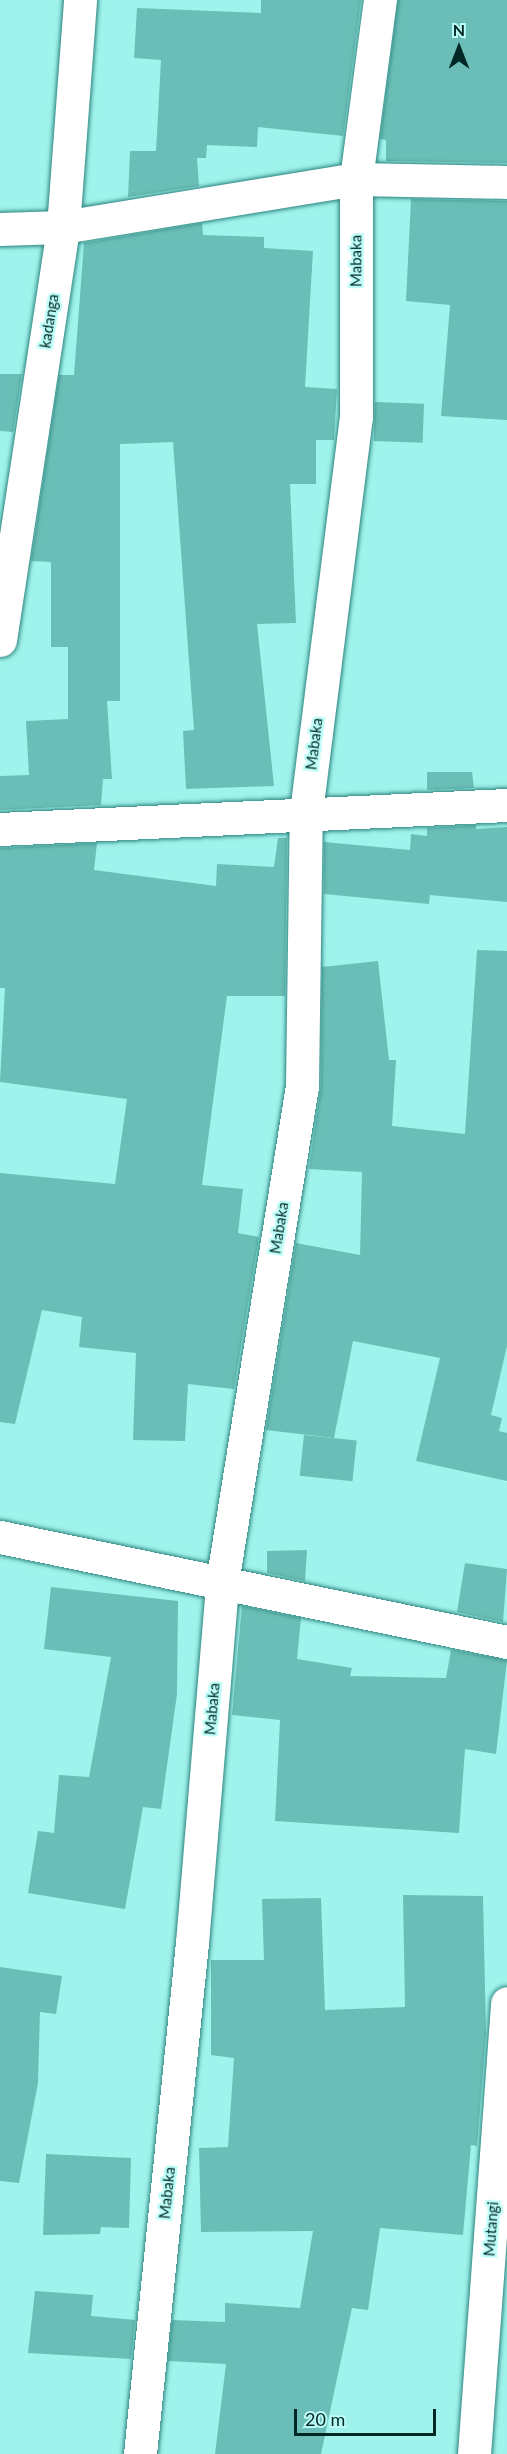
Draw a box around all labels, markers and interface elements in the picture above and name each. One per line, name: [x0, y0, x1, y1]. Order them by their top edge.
north arrow: [429, 18, 489, 78]
text: N: [453, 20, 465, 39]
street label: Mabaka: [347, 235, 365, 287]
street label: kadanga: [36, 293, 62, 349]
street label: Mabaka: [302, 717, 326, 771]
street label: Mabaka: [266, 1201, 292, 1255]
street label: Mabaka: [201, 1682, 223, 1736]
street label: Mabaka: [155, 2166, 179, 2220]
street label: Mutangi: [480, 2201, 502, 2257]
scale bar: [297, 2397, 440, 2435]
text: 20 m: [305, 2408, 345, 2430]

